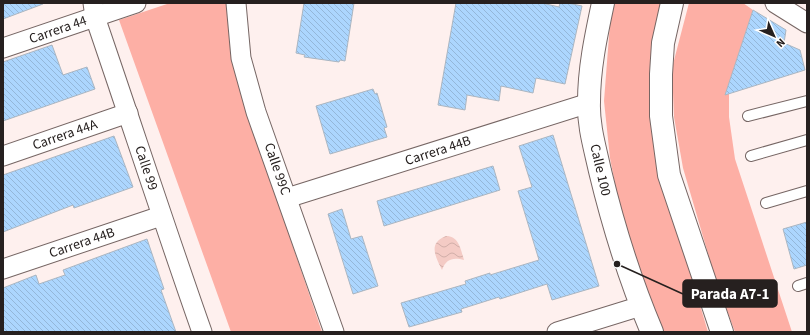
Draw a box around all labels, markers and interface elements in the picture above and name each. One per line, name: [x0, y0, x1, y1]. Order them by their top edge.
street label: Carrera 44: [26, 11, 90, 49]
north arrow: [754, 16, 794, 56]
text: N: [773, 35, 789, 51]
street label: Carrera 44A: [30, 114, 101, 155]
street label: Carrera 44B: [403, 131, 473, 171]
street label: Calle 99C: [259, 140, 295, 198]
street label: Calle 100: [584, 142, 616, 198]
street label: Calle 99: [129, 143, 163, 193]
street label: Carrera 44B: [47, 222, 117, 264]
callout: Parada A7-1: [683, 280, 777, 307]
text: Parada A7-1: [691, 284, 769, 305]

